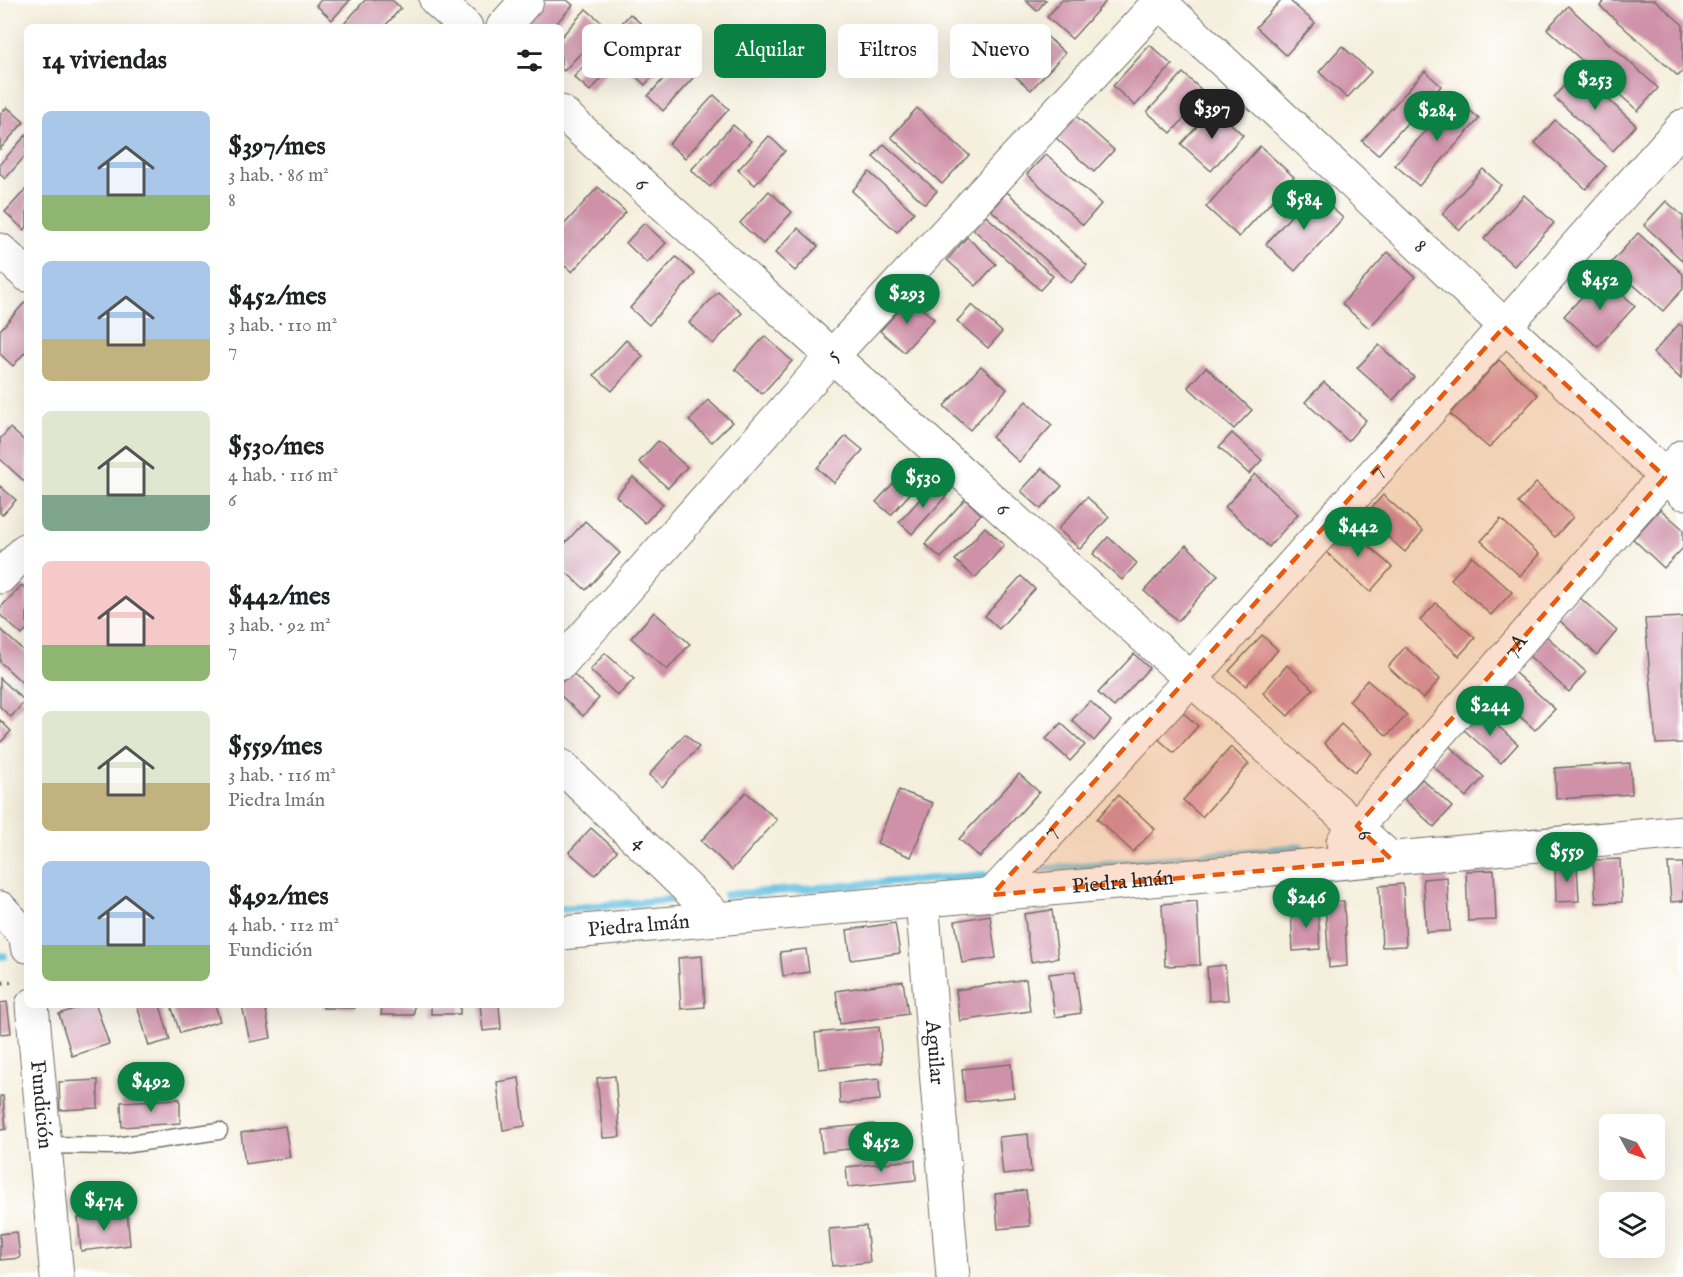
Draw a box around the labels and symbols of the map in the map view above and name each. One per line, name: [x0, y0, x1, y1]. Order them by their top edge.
pin: $253: [1559, 60, 1631, 111]
pin: $397: [1176, 89, 1248, 140]
pin: $284: [1401, 91, 1473, 142]
street label: 6: [629, 171, 654, 198]
pin: $584: [1268, 180, 1340, 231]
street label: 8: [1408, 234, 1433, 259]
pin: $452: [1564, 260, 1636, 311]
pin: $293: [871, 274, 943, 325]
street label: 5: [821, 343, 846, 367]
pin: $530: [887, 458, 959, 509]
street label: 7: [1363, 458, 1389, 484]
street label: 6: [990, 496, 1016, 523]
pin: $442: [1322, 507, 1394, 558]
street label: 7A: [1497, 628, 1534, 664]
pin: $244: [1454, 686, 1526, 737]
street label: 7: [1037, 819, 1064, 845]
street label: 6: [1351, 821, 1377, 848]
street label: 4: [627, 829, 654, 856]
pin: $559: [1531, 832, 1603, 883]
street label: Piedra lmán: [1071, 864, 1175, 900]
pin: $246: [1270, 878, 1342, 929]
street label: Piedra lmán: [587, 908, 691, 944]
street label: Aguilar: [918, 1018, 951, 1086]
street label: Fundición: [24, 1059, 59, 1150]
pin: $492: [115, 1062, 187, 1113]
north arrow: [1599, 1114, 1665, 1180]
pin: $452: [845, 1122, 917, 1173]
pin: $474: [68, 1181, 140, 1232]

